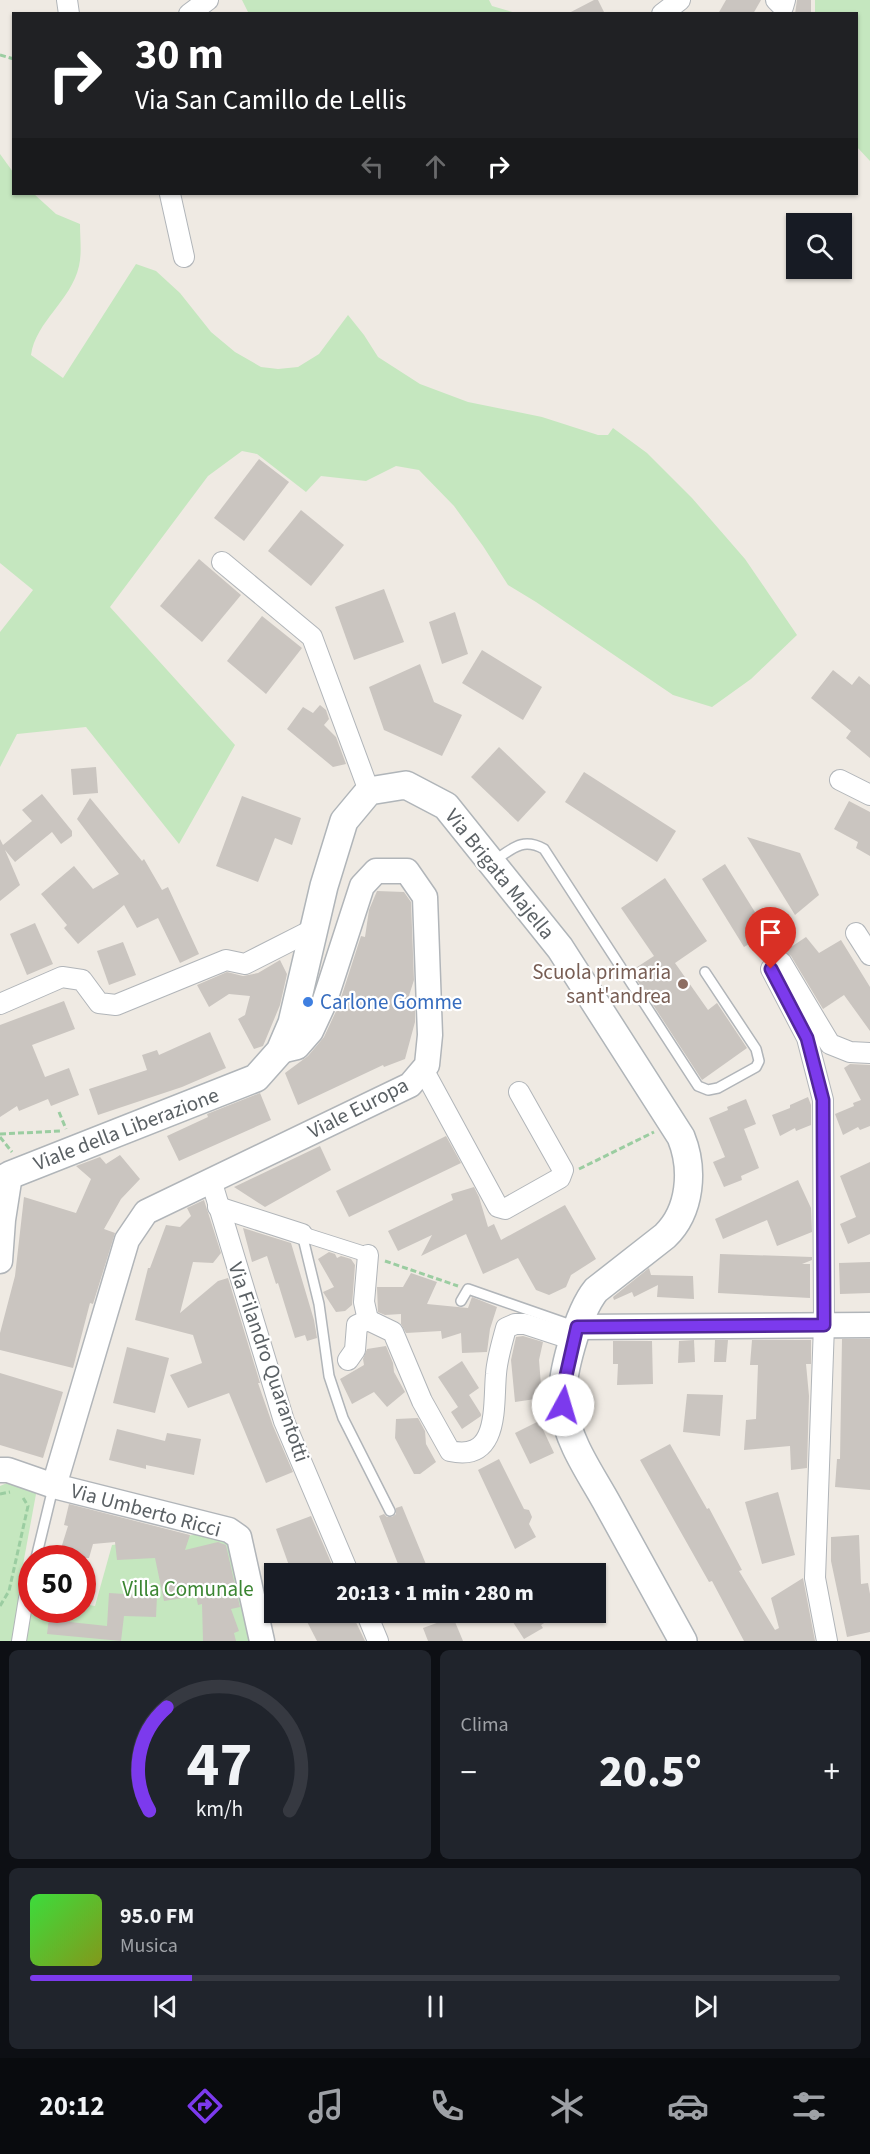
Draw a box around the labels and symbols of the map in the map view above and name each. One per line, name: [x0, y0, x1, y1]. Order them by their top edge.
street label: Via Brigata Majella: [438, 802, 562, 946]
pin: [745, 907, 796, 969]
place label: Scuola primaria sant'andrea: [532, 957, 671, 1011]
marker: Scuola primaria sant'andrea: [676, 977, 690, 991]
place label: Carlone Gomme: [320, 987, 462, 1017]
marker: Carlone Gomme: [301, 995, 315, 1009]
street label: Viale Europa: [302, 1070, 414, 1146]
street label: Viale della Liberazione: [29, 1080, 223, 1178]
street label: Via Filandro Quarantotti: [221, 1258, 317, 1466]
position arrow: [531, 1373, 595, 1437]
street label: Via Umberto Ricci: [68, 1476, 224, 1544]
speed limit sign: 50: [18, 1545, 96, 1623]
park label: Villa Comunale: [122, 1574, 254, 1604]

